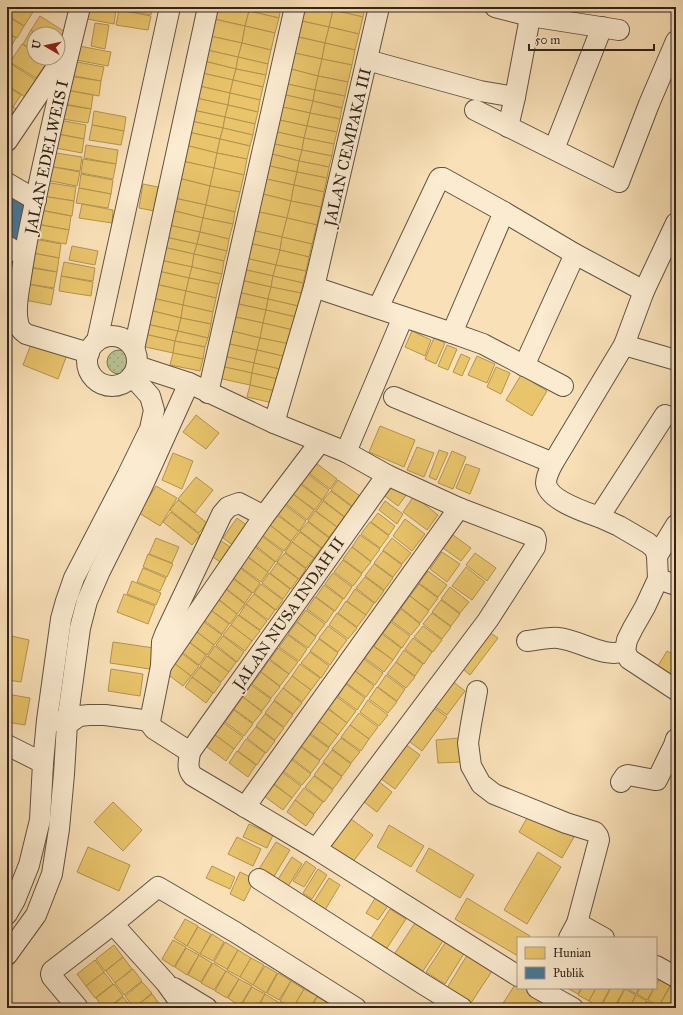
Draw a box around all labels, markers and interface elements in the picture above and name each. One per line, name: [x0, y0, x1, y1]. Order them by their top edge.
north arrow: [26, 26, 66, 66]
scale bar: [529, 26, 654, 52]
text: 50 m: [535, 33, 560, 47]
text: U: [30, 39, 44, 50]
street label: JALAN CEMPAKA III: [320, 66, 376, 230]
street label: JALAN EDELWEIS I: [20, 78, 73, 238]
street label: JALAN NUSA INDAH II: [227, 533, 349, 695]
legend: [517, 937, 657, 989]
text: Hunian: [553, 946, 592, 960]
text: Publik: [553, 966, 585, 980]

